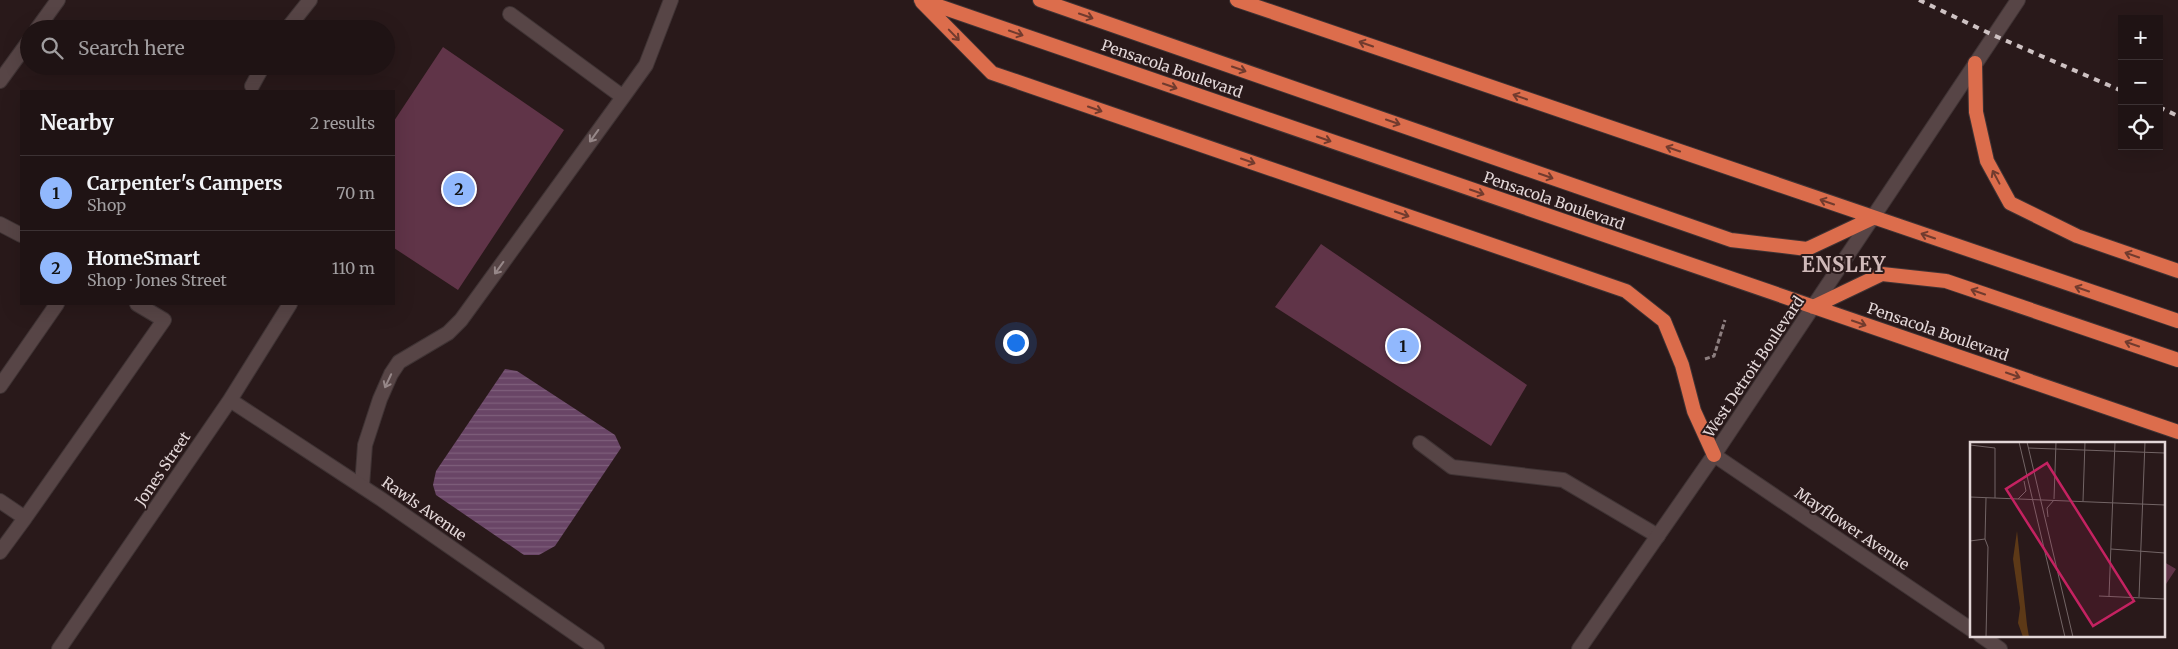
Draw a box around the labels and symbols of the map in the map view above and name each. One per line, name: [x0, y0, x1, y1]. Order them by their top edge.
one-way arrow: [1077, 12, 1093, 21]
one-way arrow: [948, 29, 960, 41]
one-way arrow: [1008, 29, 1024, 38]
street label: Pensacola Boulevard: [1099, 35, 1245, 102]
one-way arrow: [1359, 39, 1374, 48]
one-way arrow: [1231, 65, 1246, 74]
one-way arrow: [1162, 82, 1177, 91]
one-way arrow: [1512, 91, 1528, 101]
one-way arrow: [1086, 104, 1102, 114]
one-way arrow: [1384, 118, 1400, 128]
one-way arrow: [589, 129, 599, 143]
one-way arrow: [1315, 135, 1331, 144]
one-way arrow: [1666, 144, 1682, 153]
one-way arrow: [1240, 157, 1256, 167]
street label: Pensacola Boulevard: [1481, 167, 1627, 234]
pin: 2: [443, 170, 475, 208]
one-way arrow: [1991, 170, 2000, 185]
one-way arrow: [1538, 172, 1554, 181]
one-way arrow: [1469, 188, 1485, 197]
one-way arrow: [1820, 197, 1835, 206]
one-way arrow: [1394, 210, 1409, 219]
one-way arrow: [1921, 231, 1937, 240]
one-way arrow: [2125, 250, 2140, 259]
district label: ENSLEY: [1801, 252, 1887, 277]
one-way arrow: [494, 261, 504, 275]
one-way arrow: [2074, 283, 2090, 293]
one-way arrow: [1971, 287, 1986, 296]
street label: West Detroit Boulevard: [1699, 292, 1808, 442]
street label: Pensacola Boulevard: [1865, 298, 2011, 365]
one-way arrow: [1851, 319, 1867, 328]
pin: 1: [1387, 327, 1419, 365]
your location: [1003, 330, 1029, 356]
one-way arrow: [2124, 339, 2140, 349]
one-way arrow: [2005, 371, 2021, 381]
one-way arrow: [383, 373, 392, 388]
street label: Jones Street: [130, 428, 194, 510]
inset map: [1970, 442, 2166, 636]
street label: Rawls Avenue: [378, 472, 470, 545]
street label: Mayflower Avenue: [1791, 483, 1913, 574]

